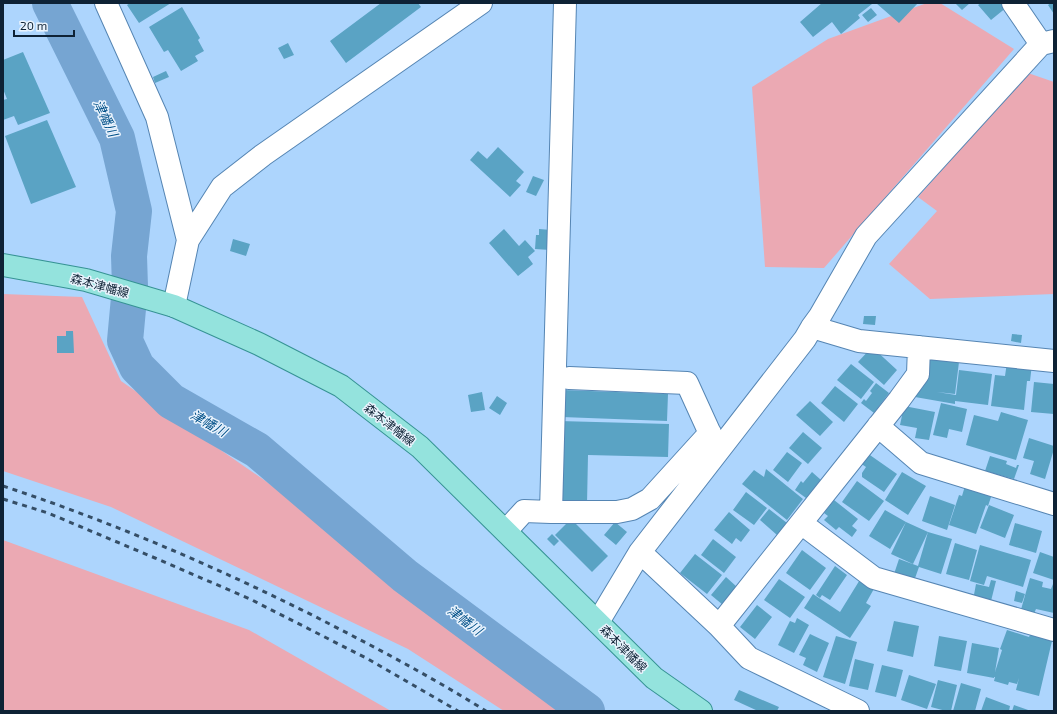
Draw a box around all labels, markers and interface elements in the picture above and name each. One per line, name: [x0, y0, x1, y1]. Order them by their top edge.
scale bar: [14, 12, 74, 38]
text: 20 m: [20, 18, 47, 32]
water label: 津幡川: [91, 97, 122, 141]
street label: 森本津幡線: [69, 270, 131, 300]
street label: 森本津幡線: [362, 400, 418, 448]
water label: 津幡川: [188, 406, 232, 441]
water label: 津幡川: [445, 602, 487, 639]
street label: 森本津幡線: [598, 622, 650, 674]

